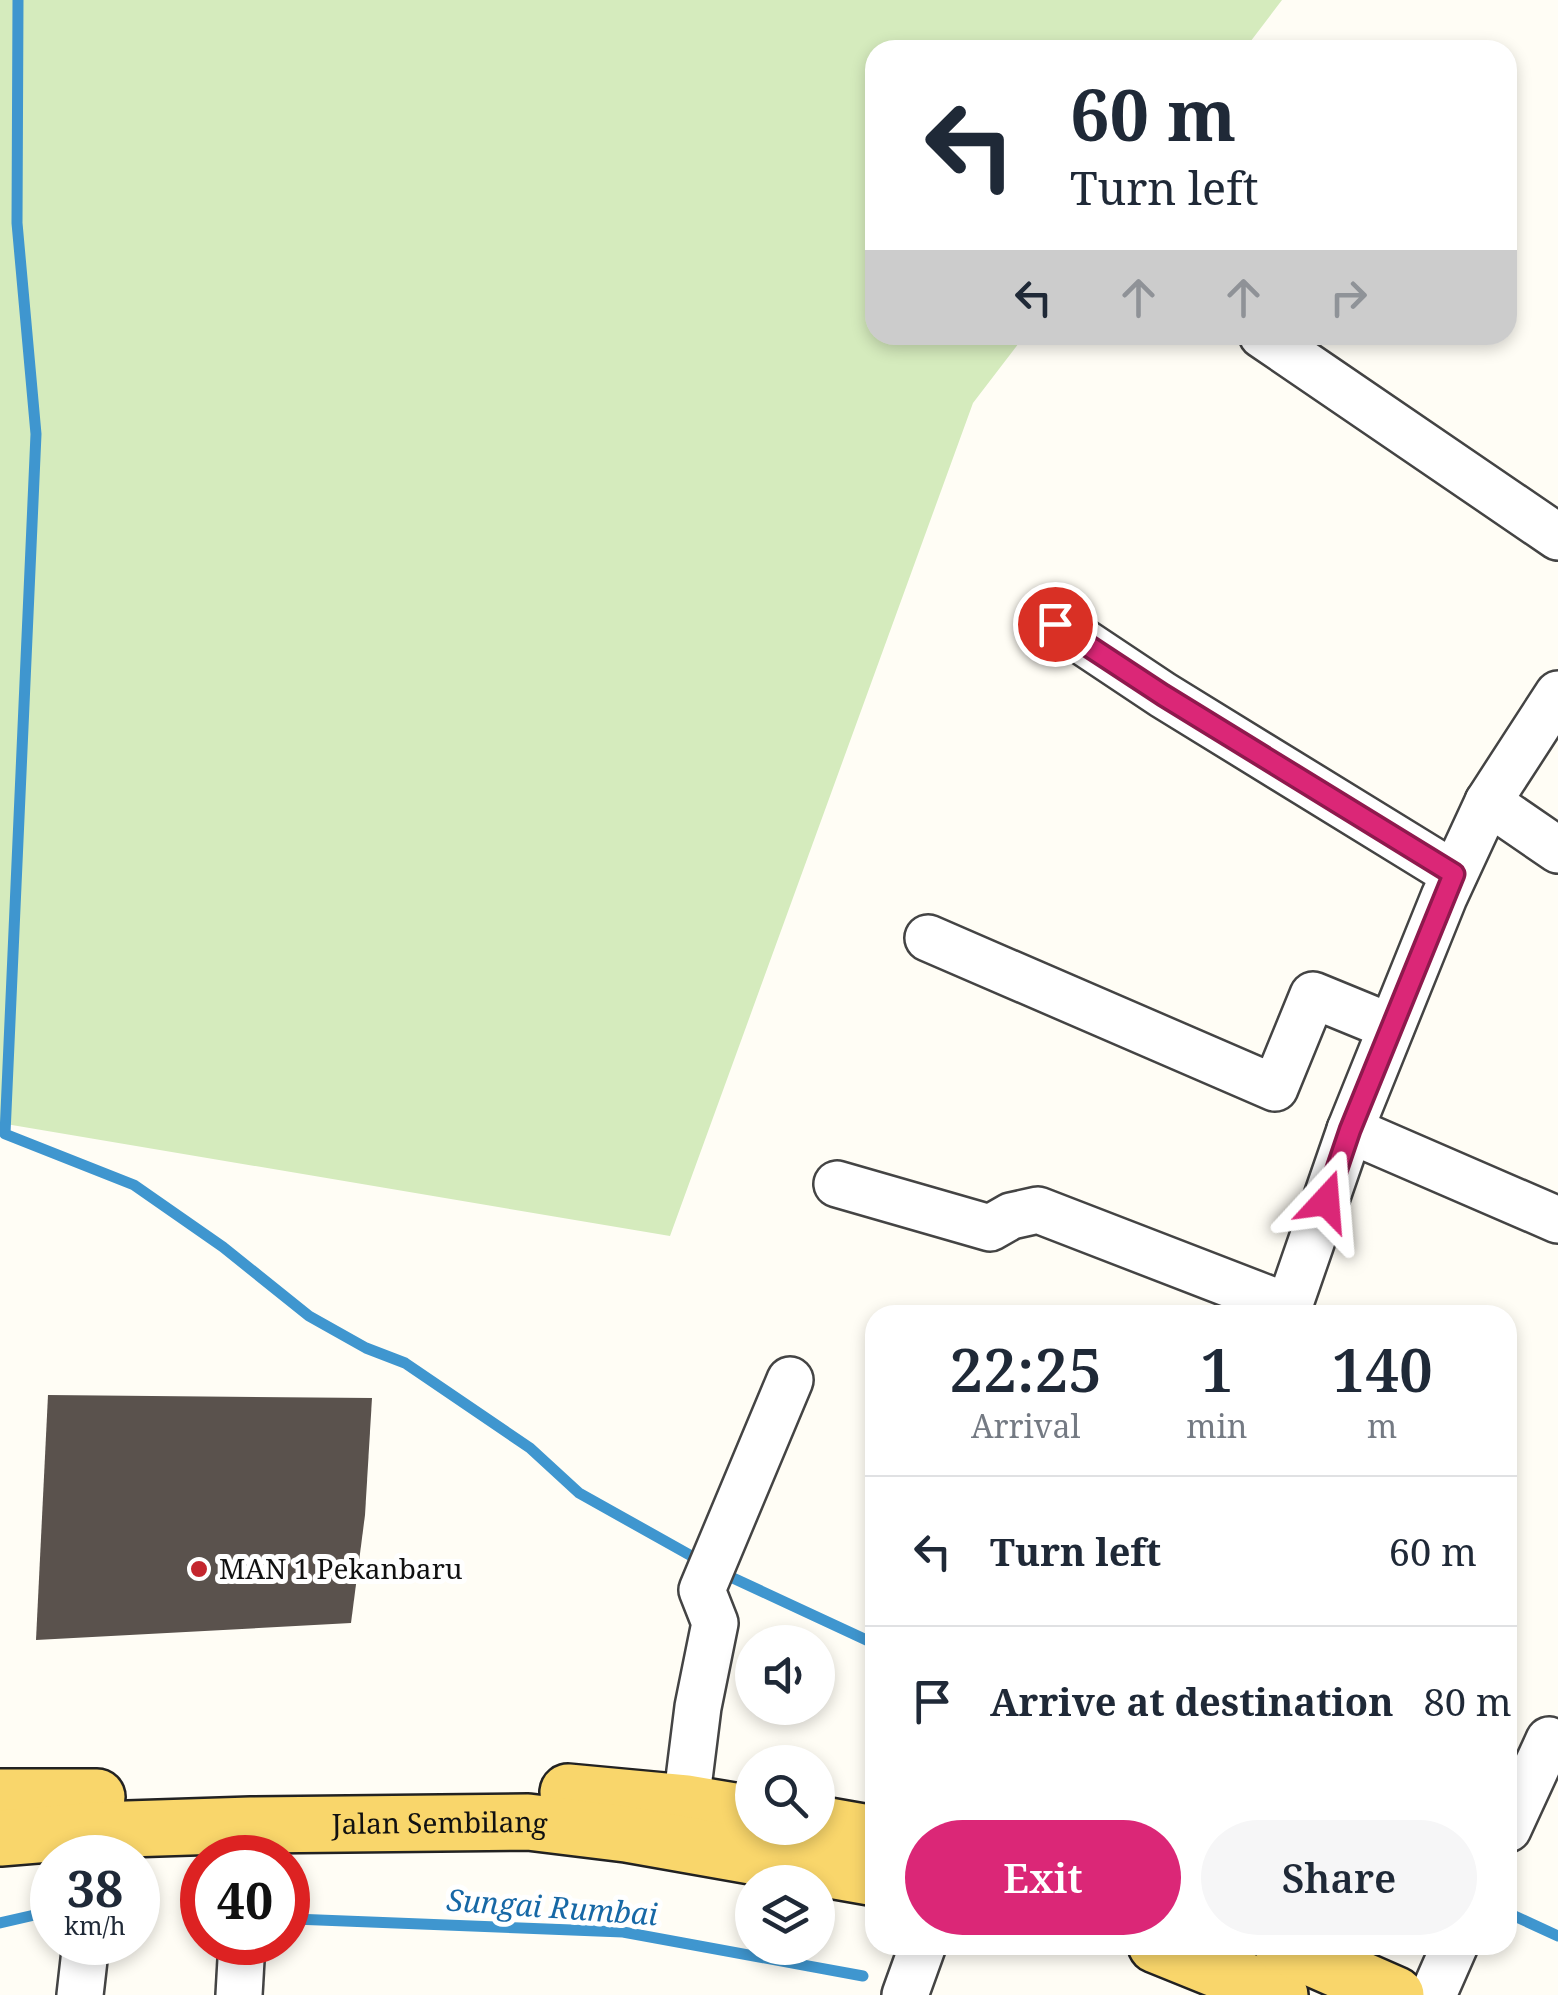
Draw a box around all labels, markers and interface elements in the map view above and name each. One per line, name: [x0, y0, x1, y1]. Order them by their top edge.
text: 60 m: [1070, 66, 1236, 162]
icon: left: [905, 80, 1035, 210]
text: Turn left: [1070, 157, 1259, 218]
icon: left: [1006, 270, 1061, 325]
icon: ahead: [1111, 270, 1166, 325]
icon: ahead: [1216, 270, 1271, 325]
icon: right: [1321, 270, 1376, 325]
pin: [1013, 582, 1098, 667]
icon: arrive: [1028, 597, 1083, 652]
position arrow: [1274, 1149, 1378, 1253]
text: 22:25: [949, 1328, 1102, 1410]
text: 1: [1200, 1328, 1234, 1410]
text: 140: [1332, 1328, 1433, 1410]
text: Arrival: [971, 1404, 1080, 1447]
text: min: [1186, 1404, 1247, 1447]
text: m: [1367, 1404, 1397, 1447]
icon: left: [905, 1524, 960, 1579]
text: Turn left: [990, 1525, 1161, 1577]
text: 60 m: [1389, 1525, 1477, 1577]
place label: MAN 1 Pekanbaru: [219, 1549, 463, 1587]
marker: MAN 1 Pekanbaru: [188, 1558, 210, 1580]
map controls: [735, 1625, 835, 1965]
button: sound: [735, 1625, 835, 1725]
icon: arrive: [905, 1674, 960, 1729]
text: Arrive at destination: [990, 1675, 1394, 1727]
text: 80 m: [1424, 1675, 1512, 1727]
button: search: [735, 1745, 835, 1845]
street label: Jalan Sembilang: [330, 1802, 550, 1842]
button: Exit: [905, 1820, 1181, 1935]
button: Share: [1201, 1820, 1477, 1935]
speed limit sign: 40: [180, 1835, 310, 1965]
text: 38: [67, 1854, 123, 1922]
button: layers: [735, 1865, 835, 1965]
water label: Sungai Rumbai: [445, 1879, 659, 1934]
text: km/h: [64, 1908, 126, 1942]

